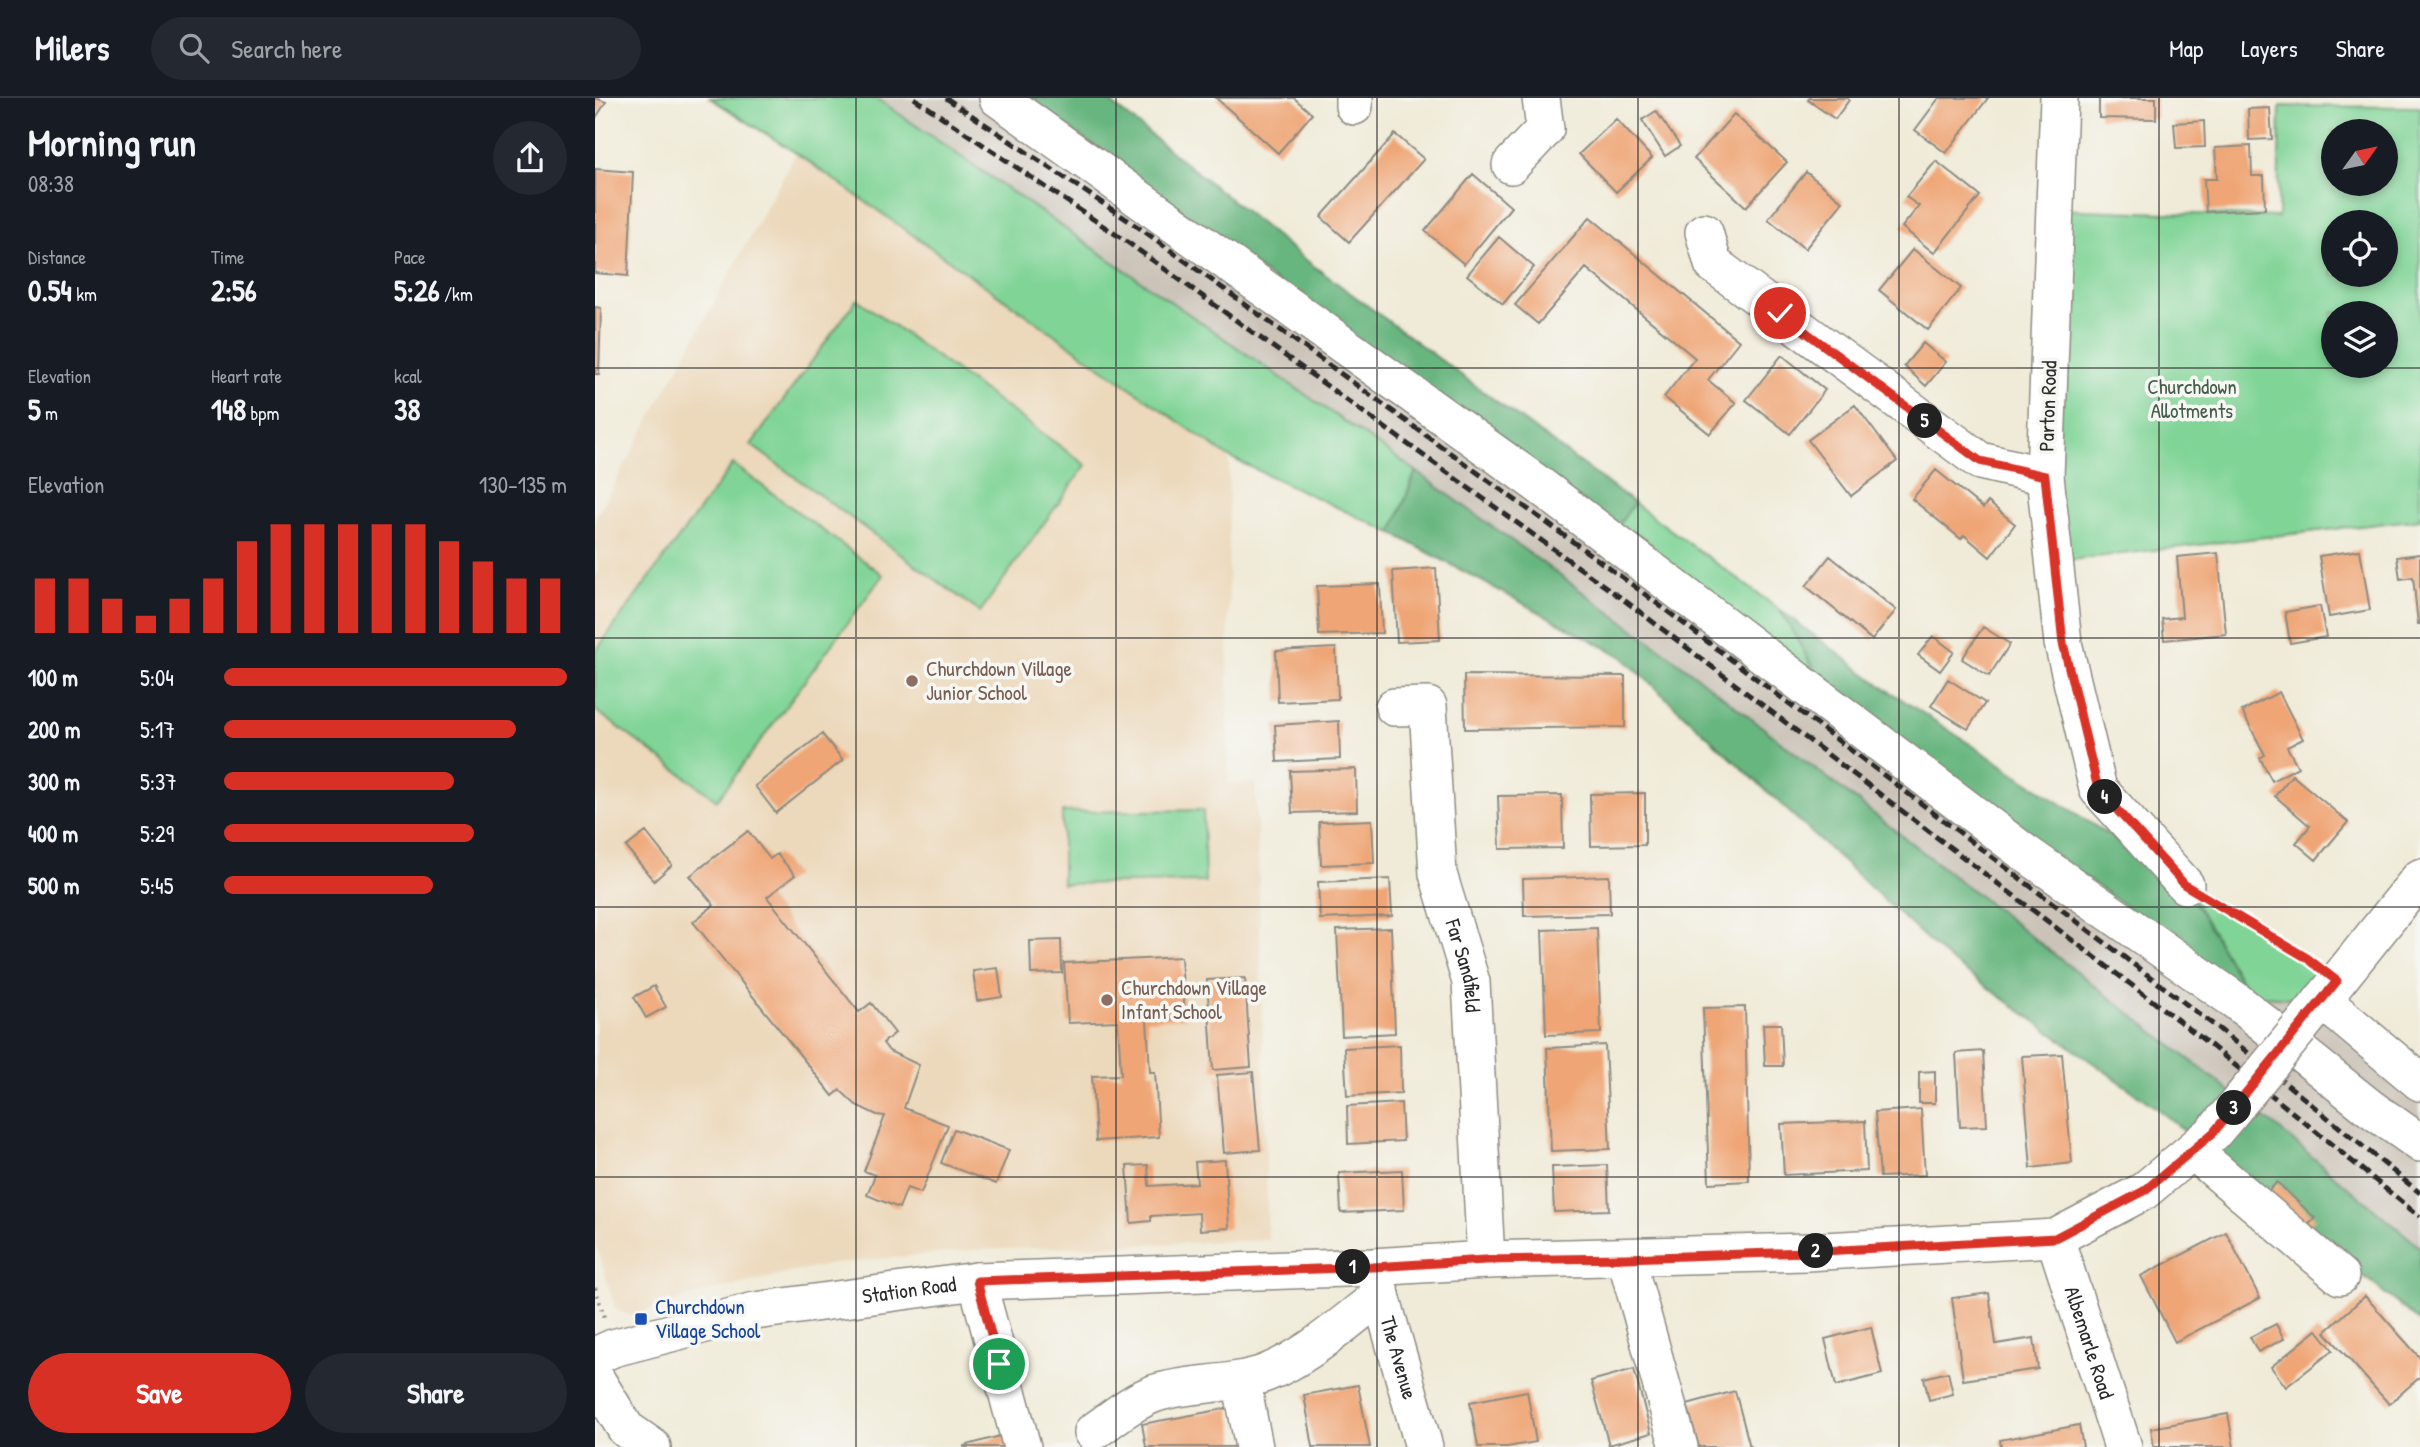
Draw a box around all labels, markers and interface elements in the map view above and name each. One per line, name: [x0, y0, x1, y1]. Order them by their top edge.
search box: [151, 17, 641, 80]
text: Milers: [35, 26, 109, 70]
icon: search: [175, 29, 213, 67]
text: Search here: [231, 31, 342, 66]
text: Map: [2169, 32, 2203, 64]
text: Layers: [2241, 32, 2298, 64]
text: Share: [2336, 32, 2385, 64]
text: Morning run: [28, 116, 196, 168]
north arrow: [2321, 119, 2397, 196]
map controls: [2321, 119, 2398, 378]
button: share: [493, 121, 567, 195]
text: 08:38: [28, 168, 74, 199]
button: locate: [2321, 210, 2398, 287]
text: Distance: [28, 244, 86, 270]
text: Time: [211, 244, 245, 270]
text: Pace: [394, 244, 426, 270]
text: 0.54: [28, 270, 72, 310]
text: 2:56: [211, 270, 257, 310]
text: 5:26: [394, 270, 440, 310]
text: km: [72, 281, 97, 307]
text: /km: [440, 281, 473, 307]
pin: [1750, 283, 1810, 343]
icon: check: [1761, 294, 1799, 332]
button: layers: [2321, 301, 2398, 378]
street label: Parton Road: [2031, 360, 2064, 452]
text: Elevation: [28, 363, 91, 389]
text: Heart rate: [211, 363, 282, 389]
text: kcal: [394, 363, 422, 389]
park label: Churchdown Allotments: [2147, 372, 2237, 425]
text: 5: [28, 389, 41, 429]
text: 148: [211, 389, 246, 429]
text: 38: [394, 389, 420, 429]
text: m: [41, 400, 58, 426]
text: bpm: [246, 400, 279, 426]
pin: 5: [1907, 404, 1943, 438]
text: 5: [1920, 407, 1929, 433]
text: Elevation: [28, 469, 104, 500]
text: 130–135 m: [479, 469, 567, 500]
place label: Churchdown Village Junior School: [926, 654, 1072, 707]
text: 100 m: [28, 662, 78, 693]
text: 5:04: [140, 662, 174, 693]
marker: Churchdown Village Junior School: [904, 673, 920, 689]
text: 200 m: [28, 714, 80, 745]
text: 5:17: [140, 714, 175, 745]
text: 300 m: [28, 766, 80, 797]
text: 5:37: [140, 766, 177, 797]
pin: 4: [2087, 780, 2123, 814]
text: 4: [2101, 783, 2108, 809]
text: 400 m: [28, 818, 78, 849]
text: 5:29: [140, 818, 174, 849]
text: 500 m: [28, 870, 79, 901]
text: 5:45: [140, 870, 173, 901]
street label: Far Sandfield: [1438, 915, 1488, 1013]
place label: Churchdown Village Infant School: [1121, 973, 1267, 1026]
marker: Churchdown Village Infant School: [1099, 992, 1115, 1008]
pin: 3: [2217, 1090, 2251, 1126]
text: 3: [2229, 1094, 2238, 1120]
pin: 2: [1799, 1234, 1833, 1268]
text: 2: [1811, 1237, 1820, 1263]
pin: 1: [1335, 1250, 1371, 1284]
text: 1: [1349, 1253, 1356, 1279]
street label: Station Road: [860, 1269, 958, 1310]
street label: Albemarle Road: [2058, 1282, 2121, 1402]
place label: Churchdown Village School: [655, 1292, 761, 1345]
marker: Churchdown Village School: [633, 1311, 649, 1327]
street label: The Avenue: [1373, 1313, 1425, 1402]
pin: [969, 1334, 1029, 1394]
icon: arrive: [980, 1345, 1018, 1383]
button: Save: [28, 1353, 291, 1433]
button: Share: [305, 1353, 567, 1433]

